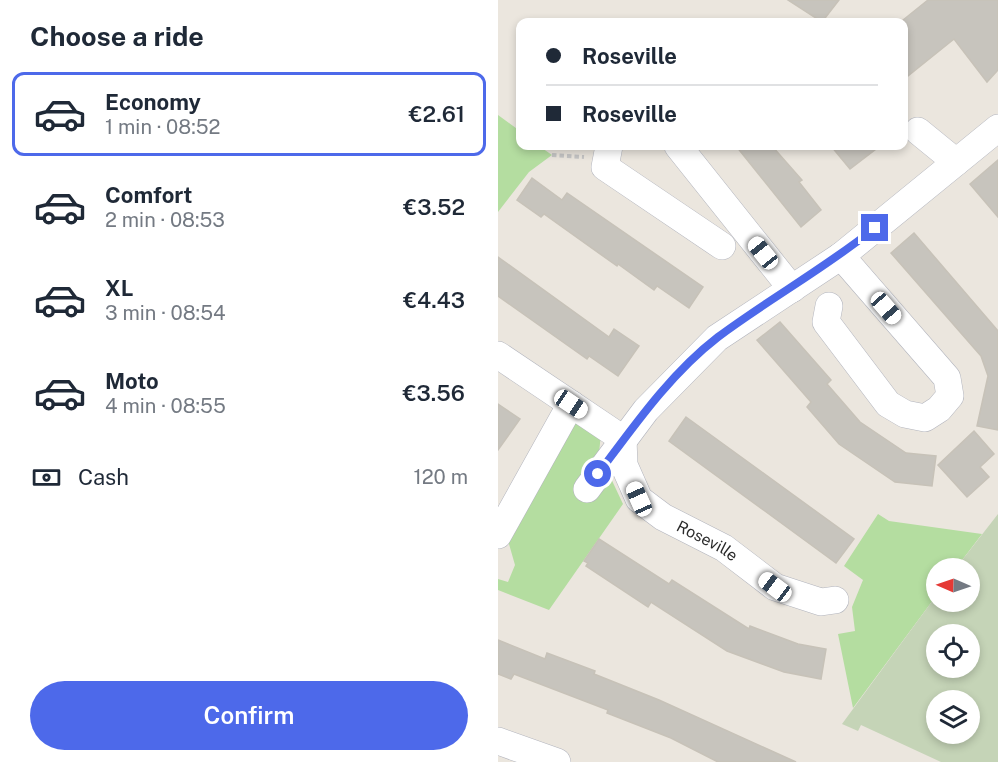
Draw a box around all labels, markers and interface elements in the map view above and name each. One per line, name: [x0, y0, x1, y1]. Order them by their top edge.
text: Choose a ride: [30, 20, 204, 52]
text: Roseville: [582, 43, 677, 69]
icon: car: [33, 87, 87, 141]
text: Economy: [105, 89, 201, 115]
text: €2.61: [409, 101, 465, 127]
text: Roseville: [582, 101, 677, 127]
text: 1 min · 08:52: [105, 115, 220, 139]
icon: car: [33, 180, 87, 234]
text: Comfort: [105, 182, 192, 208]
text: €3.52: [403, 194, 465, 220]
text: 2 min · 08:53: [105, 208, 225, 232]
route end: [861, 214, 888, 241]
car: [745, 233, 781, 273]
icon: car: [33, 273, 87, 327]
text: XL: [105, 275, 133, 301]
text: €4.43: [403, 287, 465, 313]
car: [867, 289, 905, 327]
text: 3 min · 08:54: [105, 301, 226, 325]
icon: car: [33, 366, 87, 420]
text: Moto: [105, 368, 159, 394]
text: €3.56: [403, 380, 465, 406]
car: [551, 386, 591, 422]
text: 4 min · 08:55: [105, 394, 226, 418]
route start: [584, 460, 611, 487]
icon: cash: [30, 461, 63, 494]
text: Cash: [78, 464, 129, 490]
text: 120 m: [414, 465, 468, 489]
car: [623, 479, 655, 519]
street label: Roseville: [673, 517, 742, 565]
north arrow: [926, 558, 980, 612]
map controls: [926, 558, 980, 744]
car: [755, 569, 795, 605]
button: locate: [926, 624, 980, 678]
button: Confirm: [30, 681, 468, 750]
button: layers: [926, 690, 980, 744]

